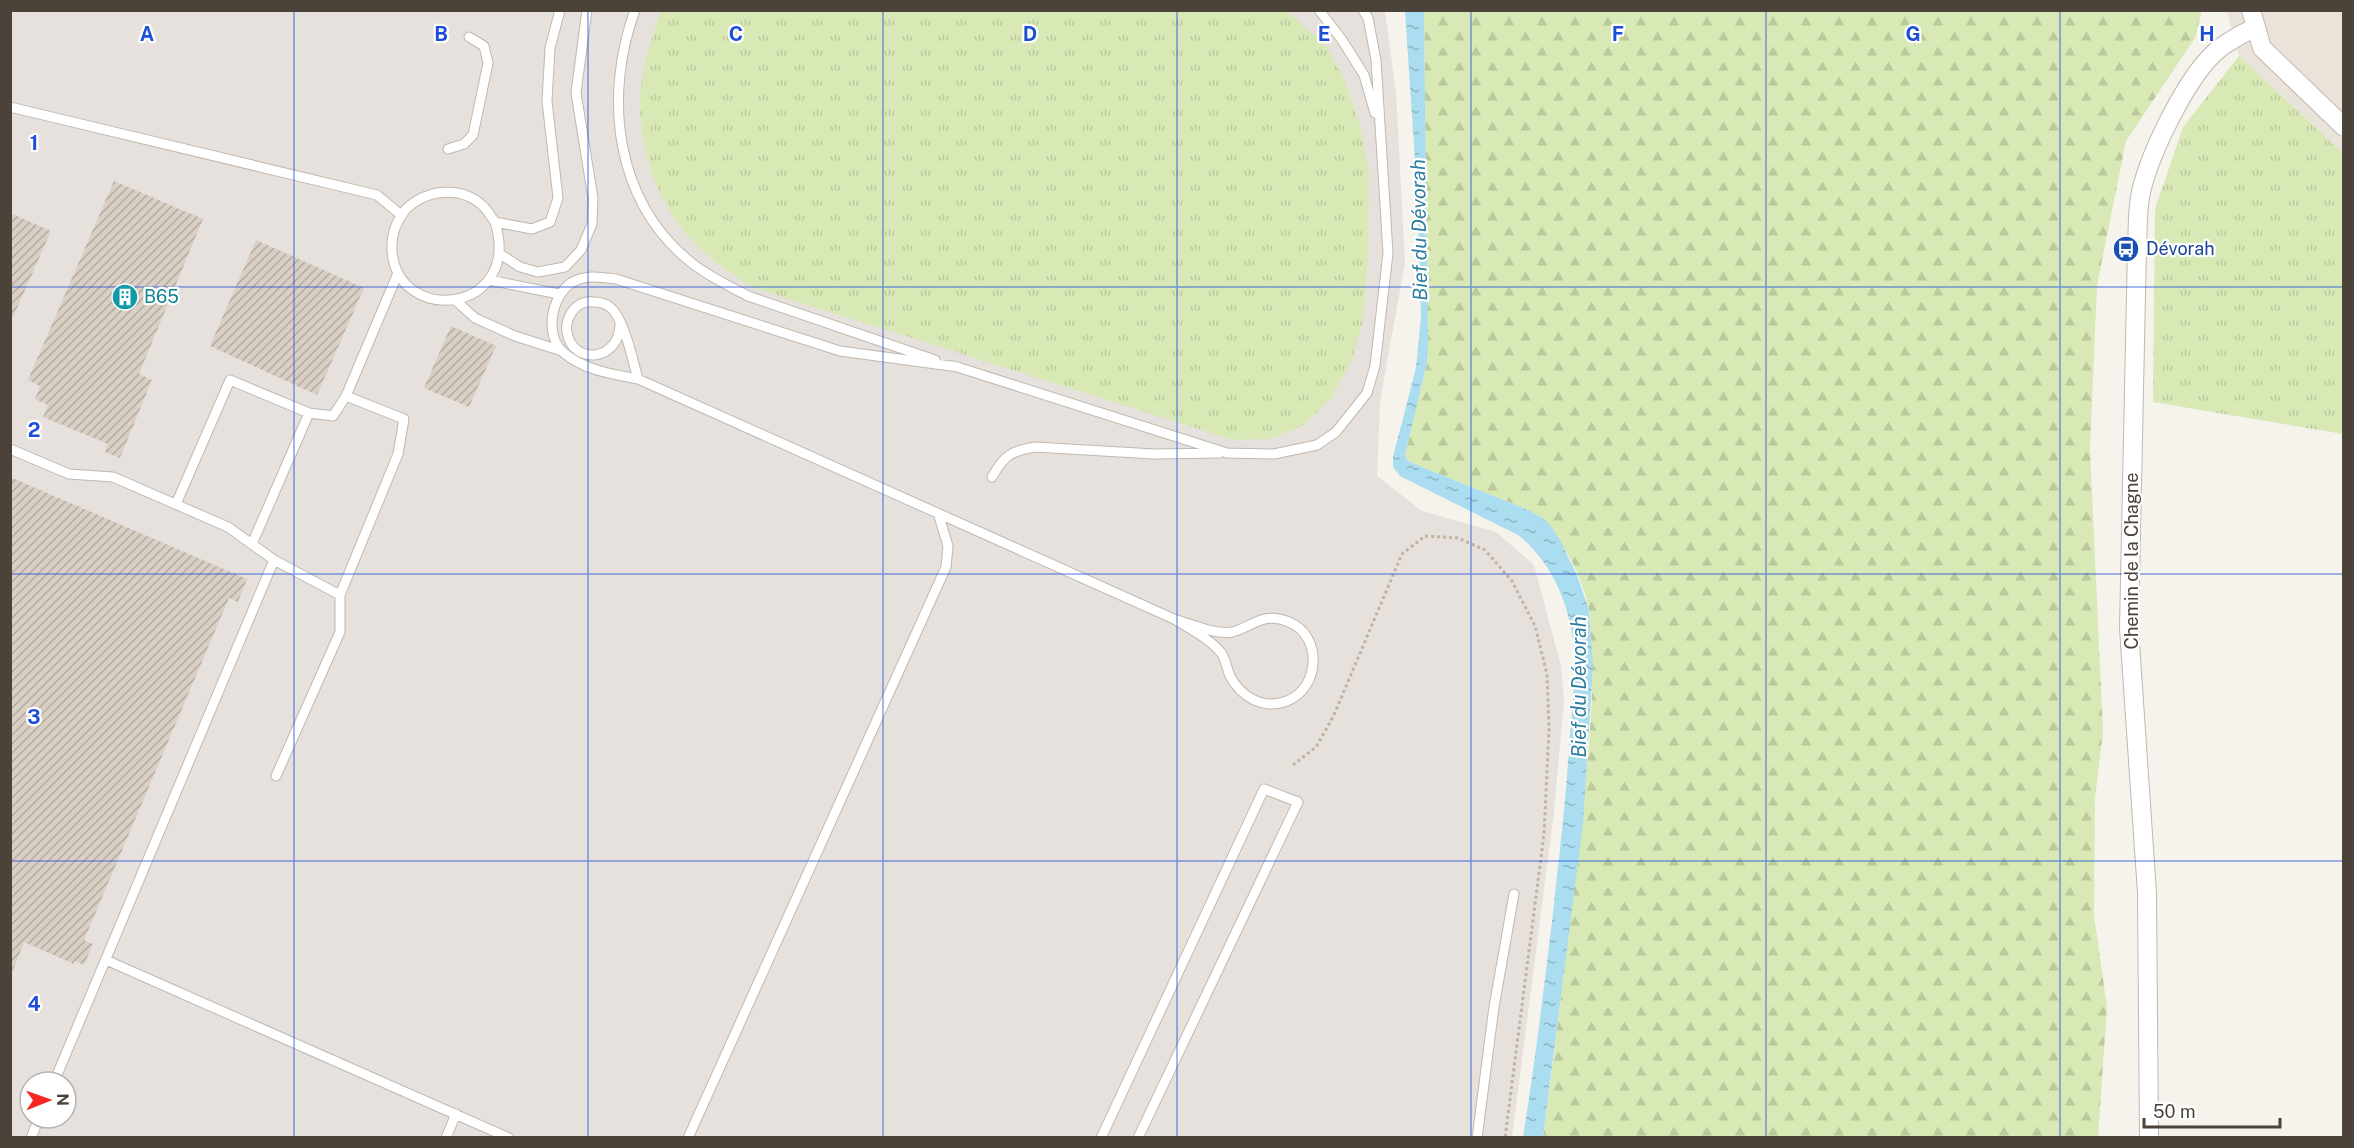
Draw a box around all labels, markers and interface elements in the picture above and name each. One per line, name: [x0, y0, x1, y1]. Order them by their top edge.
text: A: [140, 22, 154, 46]
text: B: [434, 22, 448, 46]
text: C: [729, 22, 743, 46]
text: D: [1023, 22, 1037, 46]
text: E: [1318, 22, 1330, 46]
text: F: [1612, 22, 1624, 46]
text: G: [1905, 22, 1921, 46]
text: H: [2199, 22, 2215, 46]
text: 1: [30, 131, 38, 155]
water label: Bief du Dévorah: [1406, 159, 1432, 301]
bus stop icon: Dévorah: [2111, 234, 2141, 264]
place label: Dévorah: [2146, 238, 2215, 259]
building icon: B65: [110, 282, 140, 312]
place label: B65: [144, 286, 179, 307]
text: 2: [28, 418, 40, 442]
street label: Chemin de la Chagne: [2121, 473, 2142, 650]
water label: Bief du Dévorah: [1567, 616, 1591, 758]
text: 3: [27, 705, 41, 729]
text: 4: [27, 992, 41, 1016]
north arrow: [18, 1070, 78, 1130]
scale bar: [2144, 1091, 2280, 1129]
text: N: [53, 1093, 72, 1106]
text: 50 m: [2153, 1101, 2196, 1122]

